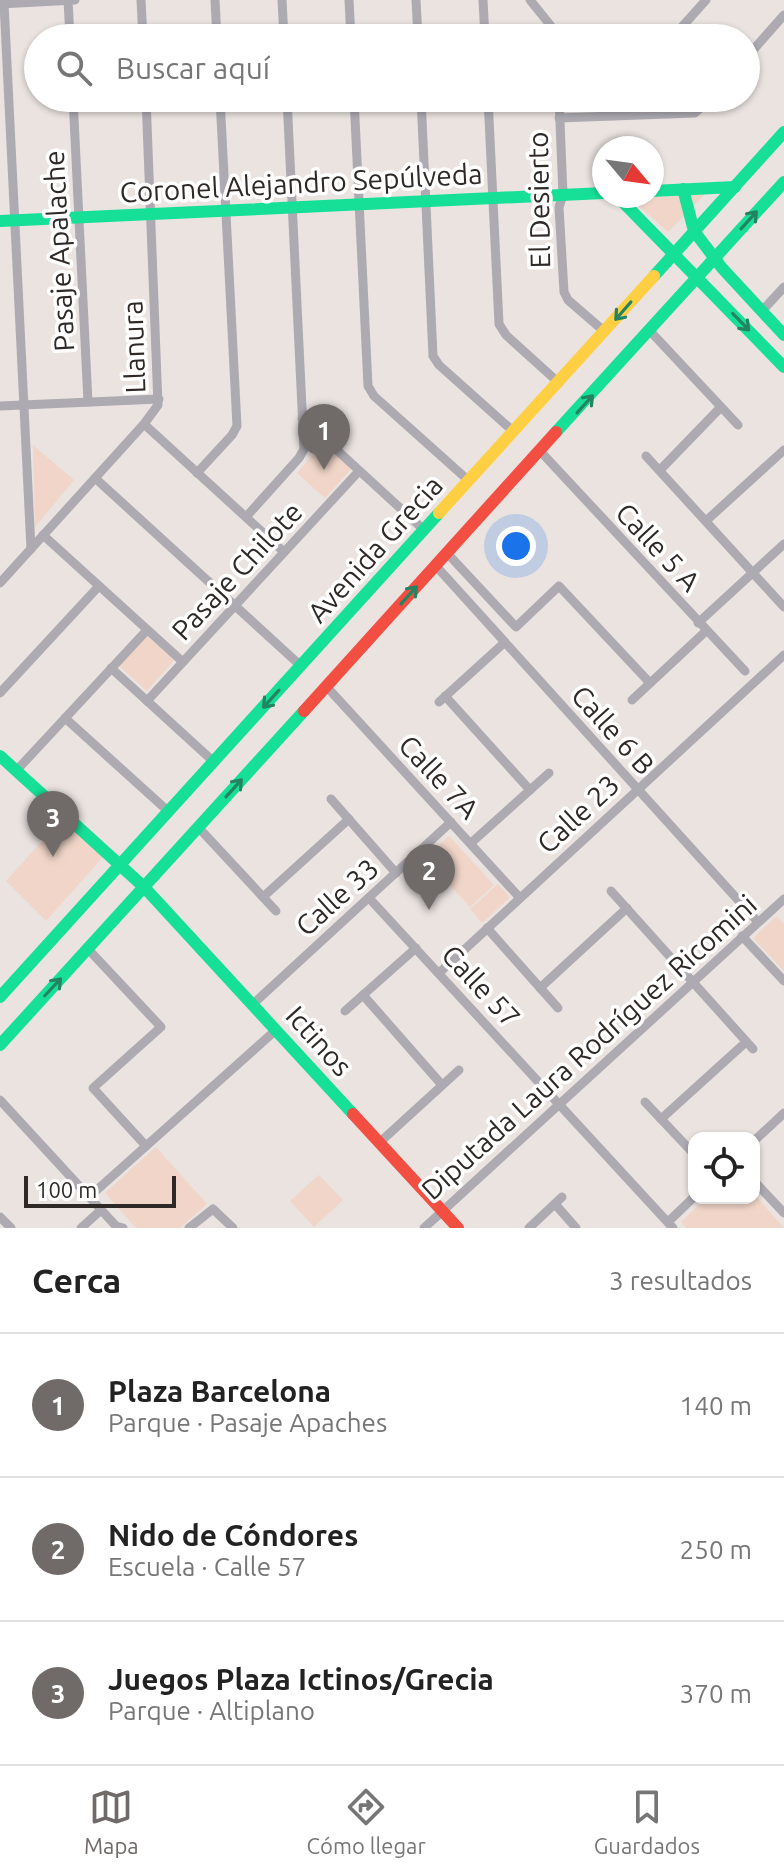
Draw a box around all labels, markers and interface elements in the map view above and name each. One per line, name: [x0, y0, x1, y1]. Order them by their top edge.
search box: [24, 24, 760, 112]
icon: search: [52, 46, 96, 90]
text: Buscar aquí: [116, 51, 270, 85]
street label: El Desierto: [522, 131, 555, 269]
north arrow: [592, 136, 664, 208]
street label: Pasaje Apalache: [38, 150, 79, 352]
street label: Coronel Alejandro Sepúlveda: [119, 158, 483, 207]
one-way arrow: [739, 211, 757, 231]
street label: Llanura: [116, 300, 151, 394]
one-way arrow: [615, 300, 633, 320]
one-way arrow: [731, 312, 750, 331]
one-way arrow: [575, 394, 593, 414]
pin: 1: [298, 404, 350, 470]
street label: Avenida Grecia: [301, 469, 448, 628]
street label: Pasaje Chilote: [165, 496, 308, 646]
street label: Calle 5 A: [610, 496, 707, 597]
your location: [496, 526, 536, 566]
one-way arrow: [400, 586, 418, 606]
street label: Calle 6 B: [566, 679, 661, 780]
one-way arrow: [262, 688, 280, 708]
street label: Calle 7A: [393, 729, 486, 825]
street label: Calle 23: [531, 768, 625, 859]
one-way arrow: [225, 778, 243, 798]
pin: 3: [27, 791, 79, 857]
pin: 2: [403, 844, 455, 910]
street label: Calle 33: [289, 852, 384, 942]
street label: Diputada Laura Rodríguez Ricomini: [415, 888, 762, 1205]
street label: Calle 57: [436, 939, 527, 1033]
one-way arrow: [43, 978, 61, 998]
street label: Ictinos: [280, 1000, 359, 1082]
map controls: [688, 1132, 760, 1204]
button: locate: [688, 1132, 760, 1204]
scale bar: [24, 1172, 176, 1208]
text: 100 m: [36, 1177, 97, 1202]
text: Cerca: [32, 1261, 121, 1299]
text: 3 resultados: [609, 1266, 752, 1295]
text: Plaza Barcelona: [108, 1374, 331, 1408]
text: 1: [51, 1391, 65, 1420]
text: 140 m: [680, 1391, 752, 1420]
text: Parque · Pasaje Apaches: [108, 1408, 387, 1437]
text: Nido de Cóndores: [108, 1518, 358, 1552]
text: 2: [51, 1535, 65, 1564]
text: 250 m: [680, 1535, 752, 1564]
text: Escuela · Calle 57: [108, 1552, 306, 1581]
text: Juegos Plaza Ictinos/Grecia: [108, 1662, 494, 1696]
text: 3: [51, 1679, 65, 1708]
text: 370 m: [680, 1679, 752, 1708]
text: Parque · Altiplano: [108, 1696, 315, 1725]
tab: Mapa: [84, 1785, 139, 1858]
tab: Cómo llegar: [307, 1785, 426, 1858]
tab: Guardados: [594, 1785, 700, 1858]

